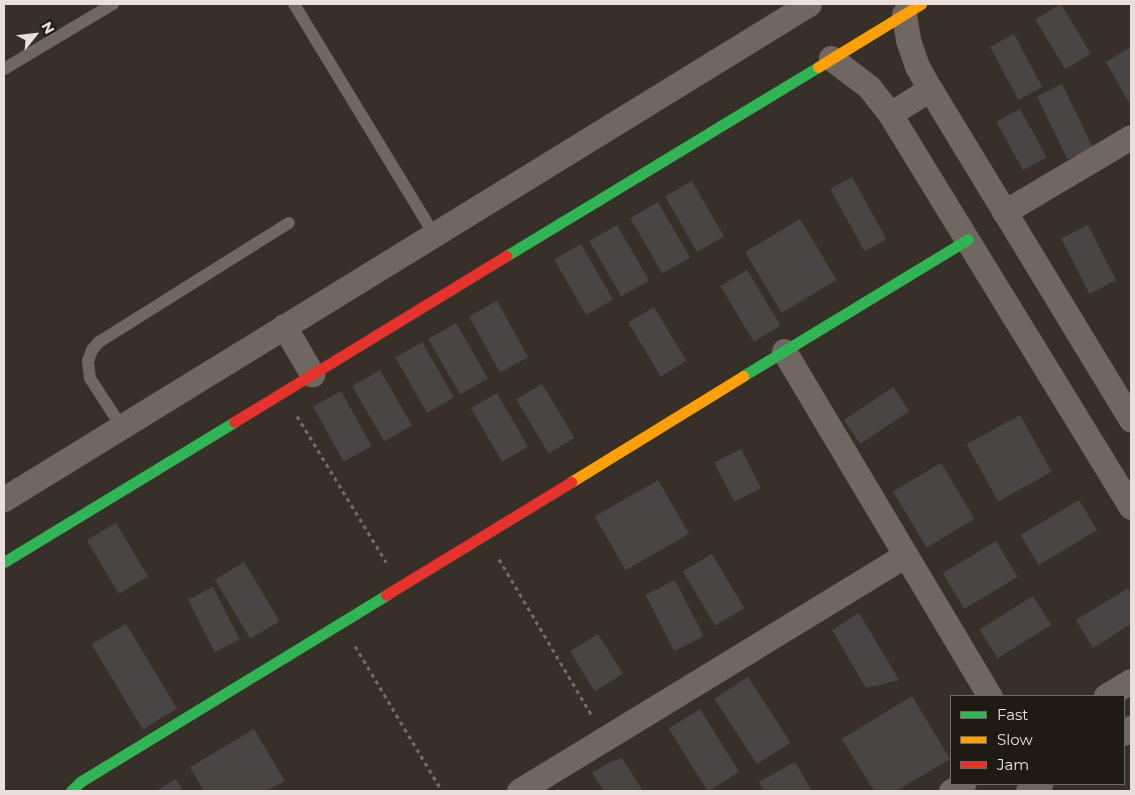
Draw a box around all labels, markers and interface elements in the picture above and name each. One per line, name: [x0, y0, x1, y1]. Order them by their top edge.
north arrow: [10, 10, 60, 60]
text: N: [38, 18, 59, 37]
legend: [950, 695, 1125, 785]
text: Fast: [997, 705, 1028, 724]
text: Slow: [997, 730, 1033, 749]
text: Jam: [997, 755, 1029, 774]

